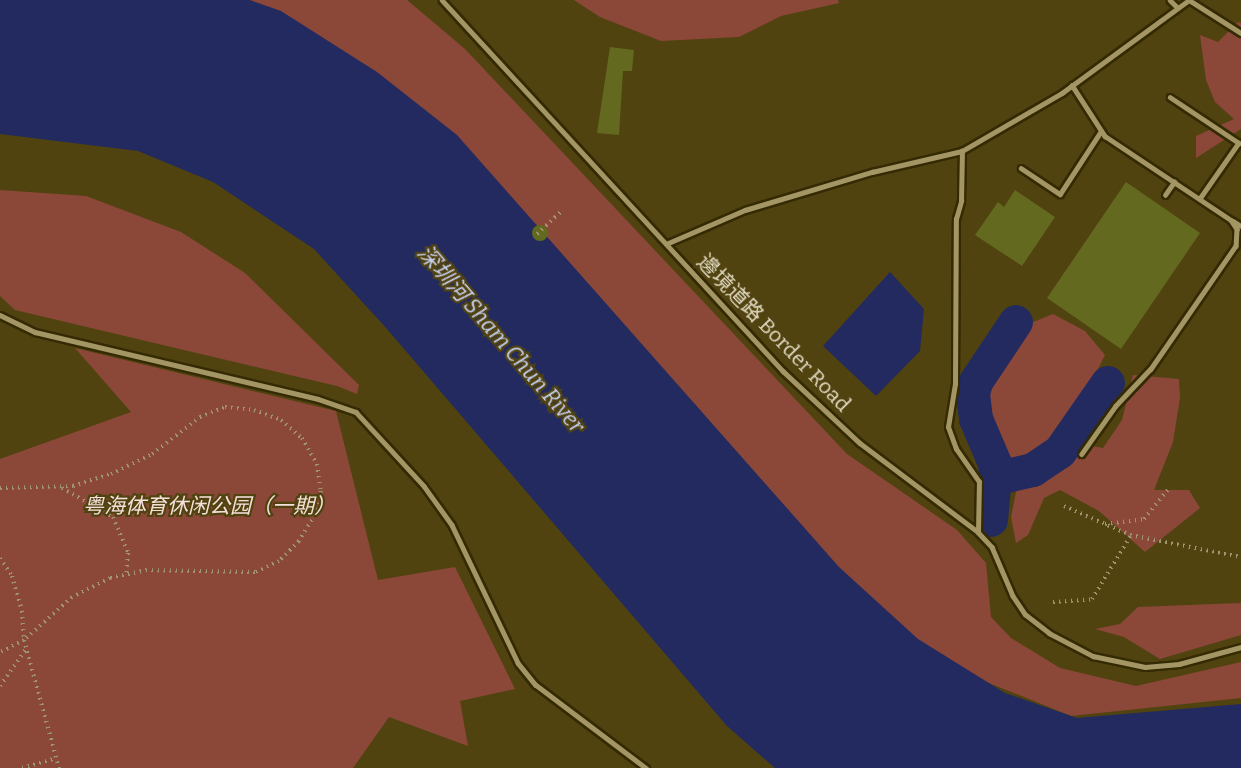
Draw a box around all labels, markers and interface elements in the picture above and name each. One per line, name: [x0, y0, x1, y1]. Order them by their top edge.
water label: 深圳河 Sham Chun River: [412, 240, 590, 438]
street label: 邊境道路 Border Road: [692, 249, 856, 417]
park label: 粤海体育休闲公园（一期）: [83, 493, 335, 519]

